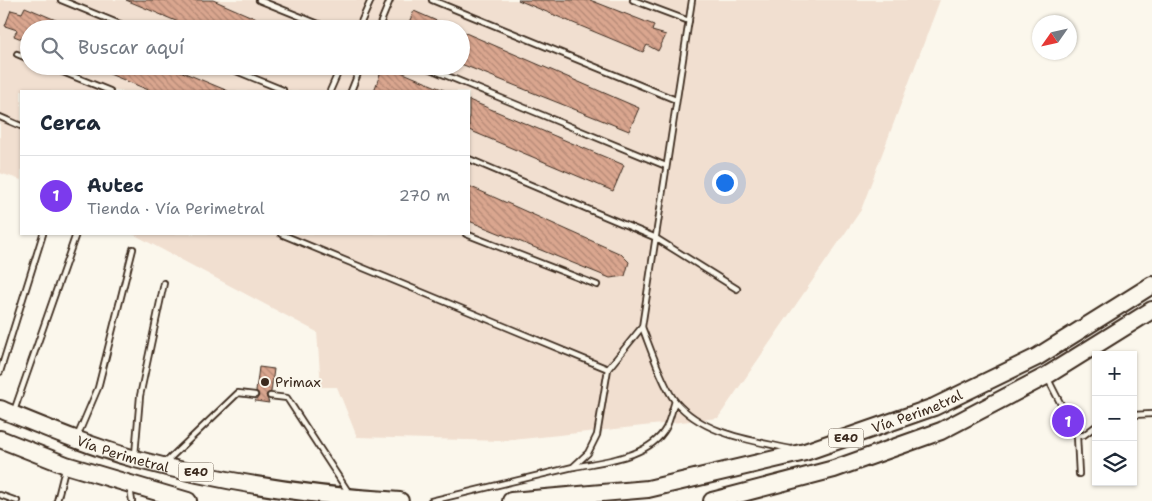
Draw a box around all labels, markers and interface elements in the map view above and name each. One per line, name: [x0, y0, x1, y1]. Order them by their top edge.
north arrow: [1032, 15, 1077, 60]
search box: [20, 20, 470, 75]
icon: search: [38, 34, 66, 62]
text: Buscar aquí: [78, 35, 184, 60]
text: Cerca: [40, 109, 101, 137]
your location: [712, 170, 738, 196]
text: Autec: [87, 173, 144, 198]
text: 1: [52, 185, 60, 206]
text: 270 m: [399, 185, 450, 206]
text: Tienda · Vía Perimetral: [87, 198, 265, 219]
map controls: [1092, 351, 1137, 486]
button: +: [1092, 351, 1137, 396]
place label: Primax: [275, 373, 321, 391]
marker: Primax: [259, 376, 271, 388]
street label: Vía Perimetral: [869, 385, 966, 437]
button: −: [1092, 396, 1137, 441]
pin: 1: [1052, 402, 1084, 440]
road number: E40: [828, 428, 864, 448]
street label: Vía Perimetral: [74, 431, 172, 476]
button: layers: [1092, 441, 1137, 486]
road number: E40: [178, 462, 214, 482]

